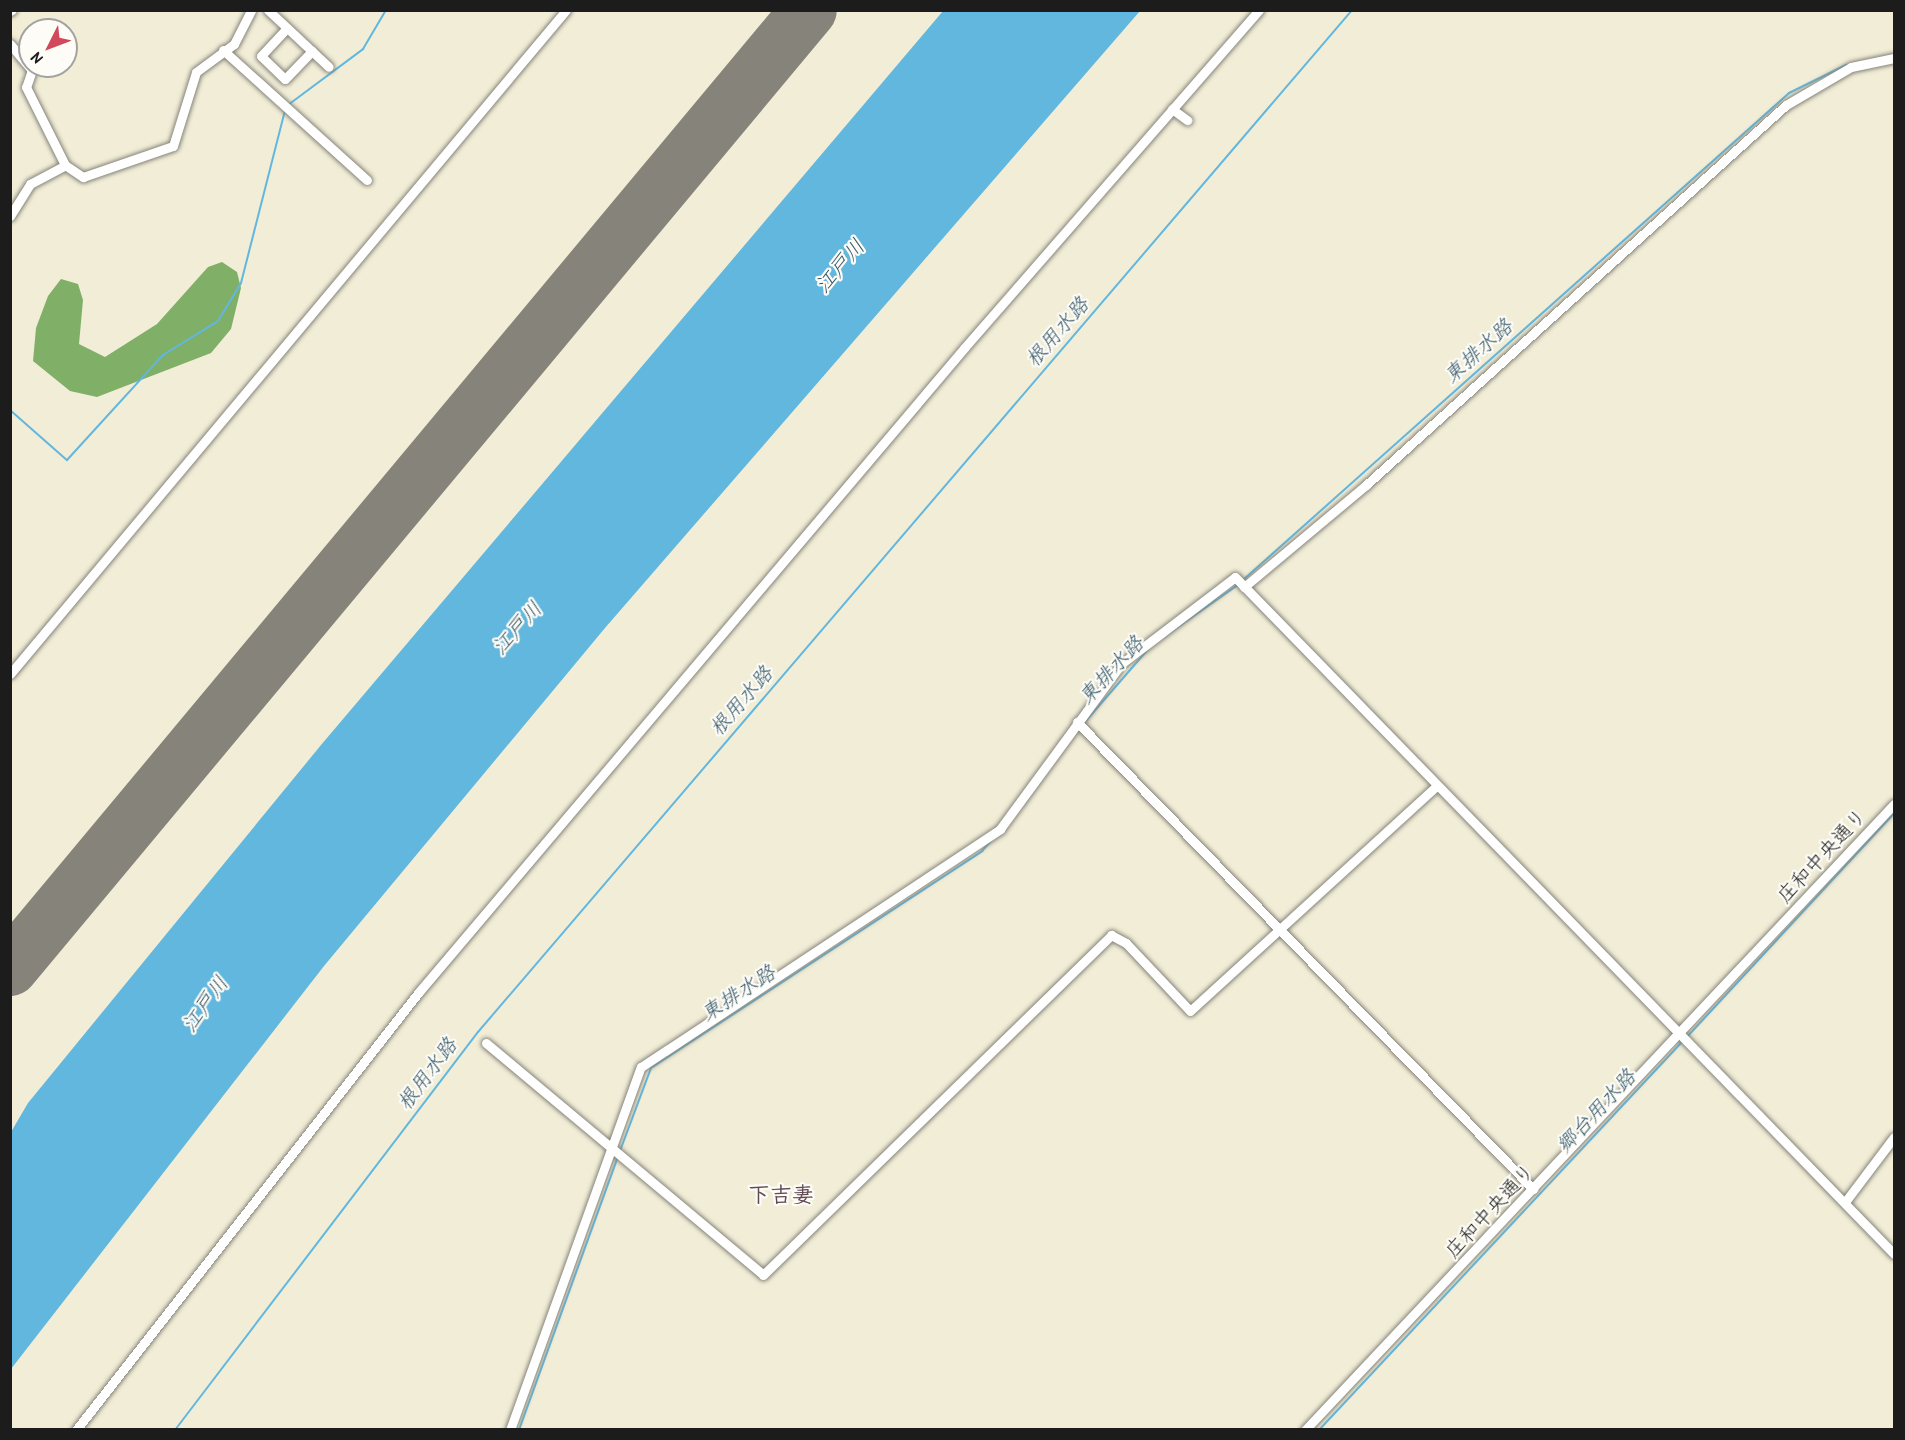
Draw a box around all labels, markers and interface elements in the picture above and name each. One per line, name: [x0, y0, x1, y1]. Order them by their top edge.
north arrow: [18, 18, 78, 78]
text: N: [25, 48, 47, 69]
water label: 江戸川: [810, 234, 870, 298]
water label: 根用水路: [1020, 292, 1094, 372]
water label: 東排水路: [1438, 314, 1518, 388]
water label: 江戸川: [487, 596, 547, 660]
water label: 東排水路: [1073, 631, 1149, 709]
water label: 根用水路: [704, 661, 778, 741]
street label: 庄和中央通り: [1771, 803, 1871, 907]
water label: 東排水路: [696, 960, 780, 1026]
water label: 江戸川: [176, 971, 234, 1037]
water label: 根用水路: [392, 1033, 462, 1115]
water label: 郷台用水路: [1551, 1064, 1641, 1158]
street label: 庄和中央通り: [1439, 1158, 1539, 1262]
district label: 下吉妻: [748, 1182, 814, 1208]

